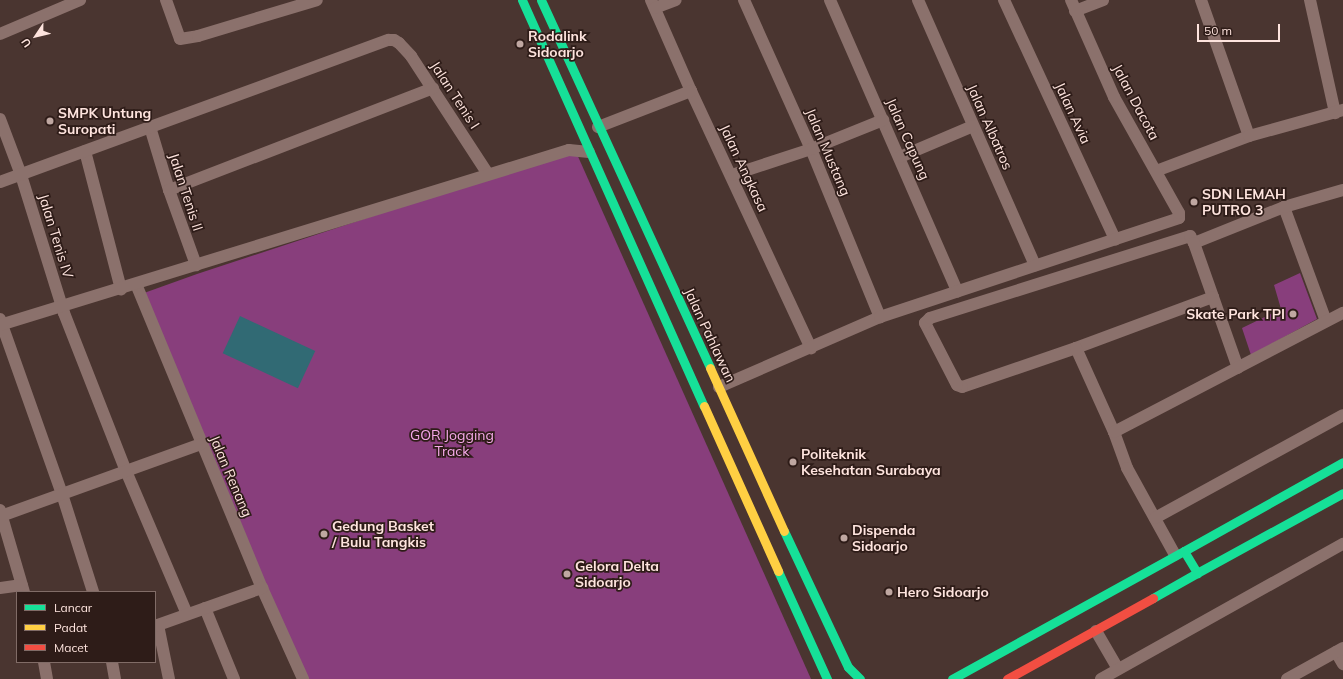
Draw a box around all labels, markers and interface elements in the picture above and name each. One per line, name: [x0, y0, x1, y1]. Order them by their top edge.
north arrow: [16, 16, 56, 56]
scale bar: [1199, 16, 1282, 42]
text: 50 m: [1204, 23, 1232, 38]
place label: Rodalink Sidoarjo: [528, 28, 587, 60]
text: U: [18, 36, 34, 50]
marker: Rodalink Sidoarjo: [515, 39, 525, 49]
street label: Jalan Tenis I: [427, 58, 483, 132]
street label: Jalan Dacota: [1109, 61, 1163, 143]
street label: Jalan Avia: [1052, 80, 1094, 146]
street label: Jalan Albatros: [964, 82, 1016, 172]
street label: Jalan Capung: [883, 96, 933, 182]
place label: SMPK Untung Suropati: [58, 105, 151, 138]
street label: Jalan Mustang: [802, 106, 854, 198]
marker: SMPK Untung Suropati: [45, 116, 55, 126]
street label: Jalan Angkasa: [716, 122, 772, 214]
street label: Jalan Tenis II: [165, 151, 207, 233]
place label: SDN LEMAH PUTRO 3: [1202, 186, 1286, 218]
street label: Jalan Tenis IV: [35, 192, 77, 280]
marker: SDN LEMAH PUTRO 3: [1189, 197, 1199, 207]
street label: Jalan Pahlawan: [681, 285, 739, 385]
place label: Skate Park TPI: [1186, 306, 1285, 322]
marker: Skate Park TPI: [1288, 309, 1298, 319]
park label: GOR Jogging Track: [410, 427, 494, 460]
street label: Jalan Renang: [206, 433, 256, 519]
place label: Politeknik Kesehatan Surabaya: [801, 446, 941, 478]
marker: Politeknik Kesehatan Surabaya: [788, 457, 798, 467]
place label: Gedung Basket / Bulu Tangkis: [332, 518, 434, 550]
place label: Dispenda Sidoarjo: [852, 522, 915, 554]
marker: Gedung Basket / Bulu Tangkis: [319, 529, 329, 539]
marker: Dispenda Sidoarjo: [839, 533, 849, 543]
place label: Gelora Delta Sidoarjo: [575, 558, 659, 590]
marker: Gelora Delta Sidoarjo: [562, 569, 572, 579]
place label: Hero Sidoarjo: [897, 584, 989, 600]
marker: Hero Sidoarjo: [884, 587, 894, 597]
legend: [16, 591, 156, 663]
text: Lancar: [54, 600, 92, 615]
text: Padat: [54, 620, 87, 635]
text: Macet: [54, 640, 88, 655]

